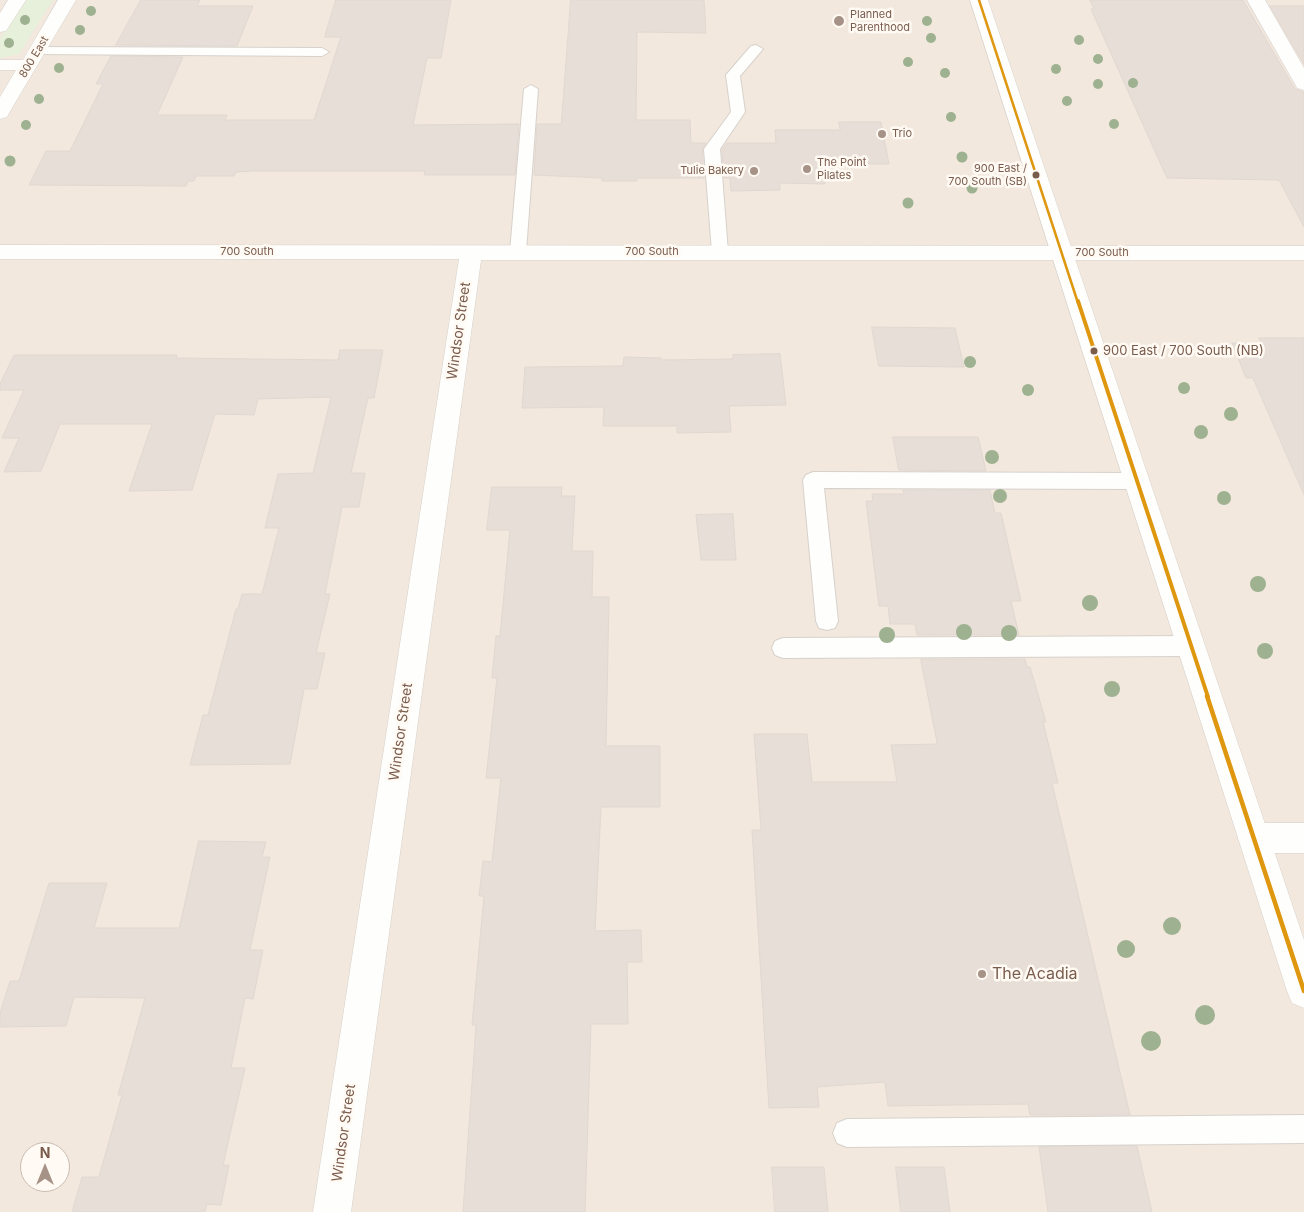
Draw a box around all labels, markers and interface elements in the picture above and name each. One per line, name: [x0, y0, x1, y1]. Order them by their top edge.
place label: Planned Parenthood: [850, 8, 910, 34]
marker: Planned Parenthood: [832, 14, 846, 28]
street label: 800 East: [17, 34, 51, 80]
place label: Trio: [892, 127, 912, 141]
marker: Trio: [876, 128, 888, 140]
place label: The Point Pilates: [817, 156, 866, 182]
place label: 900 East / 700 South (SB): [948, 162, 1027, 188]
marker: The Point Pilates: [801, 163, 813, 175]
place label: Tulie Bakery: [680, 164, 744, 178]
marker: Tulie Bakery: [748, 165, 760, 177]
marker: 900 East / 700 South (SB): [1031, 170, 1041, 180]
street label: 700 South: [220, 245, 274, 259]
street label: 700 South: [625, 245, 679, 259]
street label: 700 South: [1075, 246, 1129, 260]
street label: Windsor Street: [444, 281, 474, 381]
place label: 900 East / 700 South (NB): [1103, 343, 1264, 359]
marker: 900 East / 700 South (NB): [1089, 346, 1099, 356]
street label: Windsor Street: [386, 682, 416, 782]
place label: The Acadia: [992, 964, 1078, 984]
marker: The Acadia: [976, 968, 988, 980]
street label: Windsor Street: [329, 1083, 359, 1183]
north arrow: [20, 1142, 70, 1192]
text: N: [40, 1144, 50, 1161]

